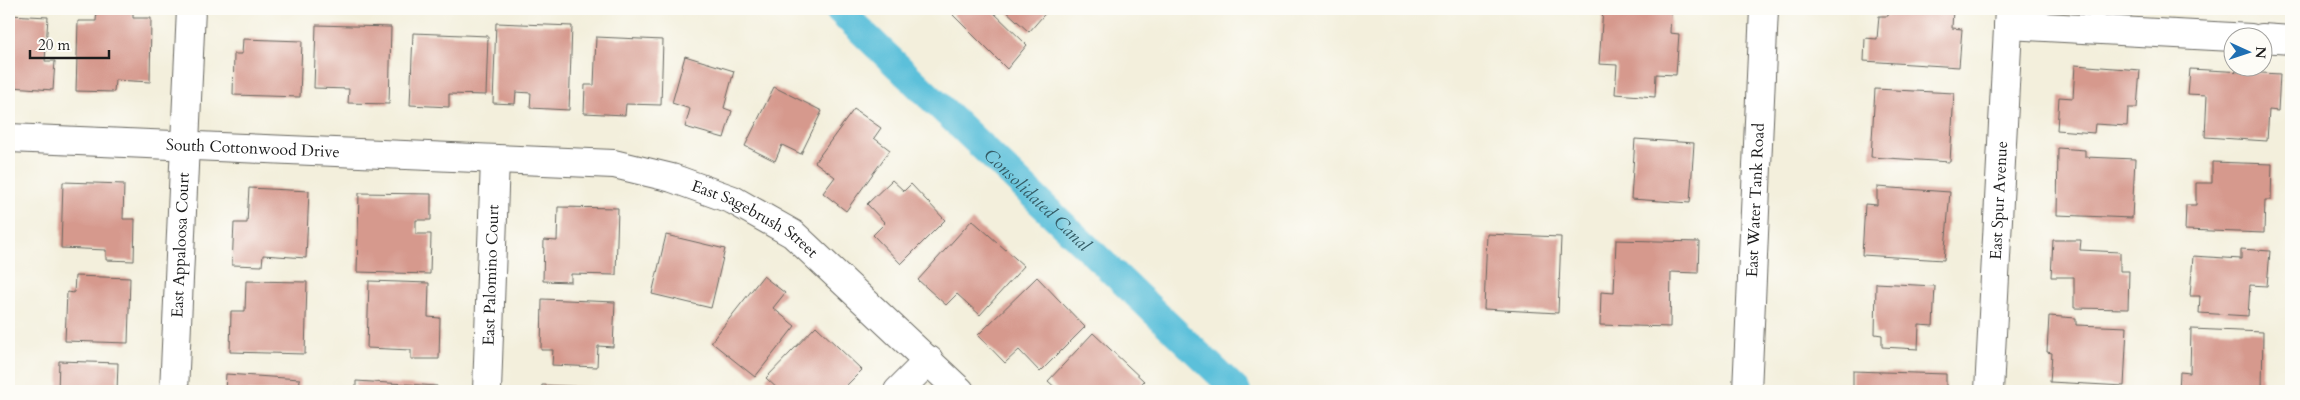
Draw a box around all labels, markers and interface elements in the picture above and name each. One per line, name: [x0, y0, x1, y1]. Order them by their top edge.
scale bar: [30, 28, 109, 60]
north arrow: [2222, 28, 2272, 78]
text: 20 m: [38, 35, 70, 55]
text: N: [2251, 46, 2270, 59]
street label: East Water Tank Road: [1741, 122, 1770, 278]
street label: South Cottonwood Drive: [165, 134, 340, 163]
street label: East Spur Avenue: [1985, 140, 2013, 260]
water label: Consolidated Canal: [978, 143, 1097, 258]
street label: East Appaloosa Court: [166, 172, 195, 318]
street label: East Sagebrush Street: [688, 175, 823, 263]
street label: East Palomino Court: [478, 204, 504, 346]

